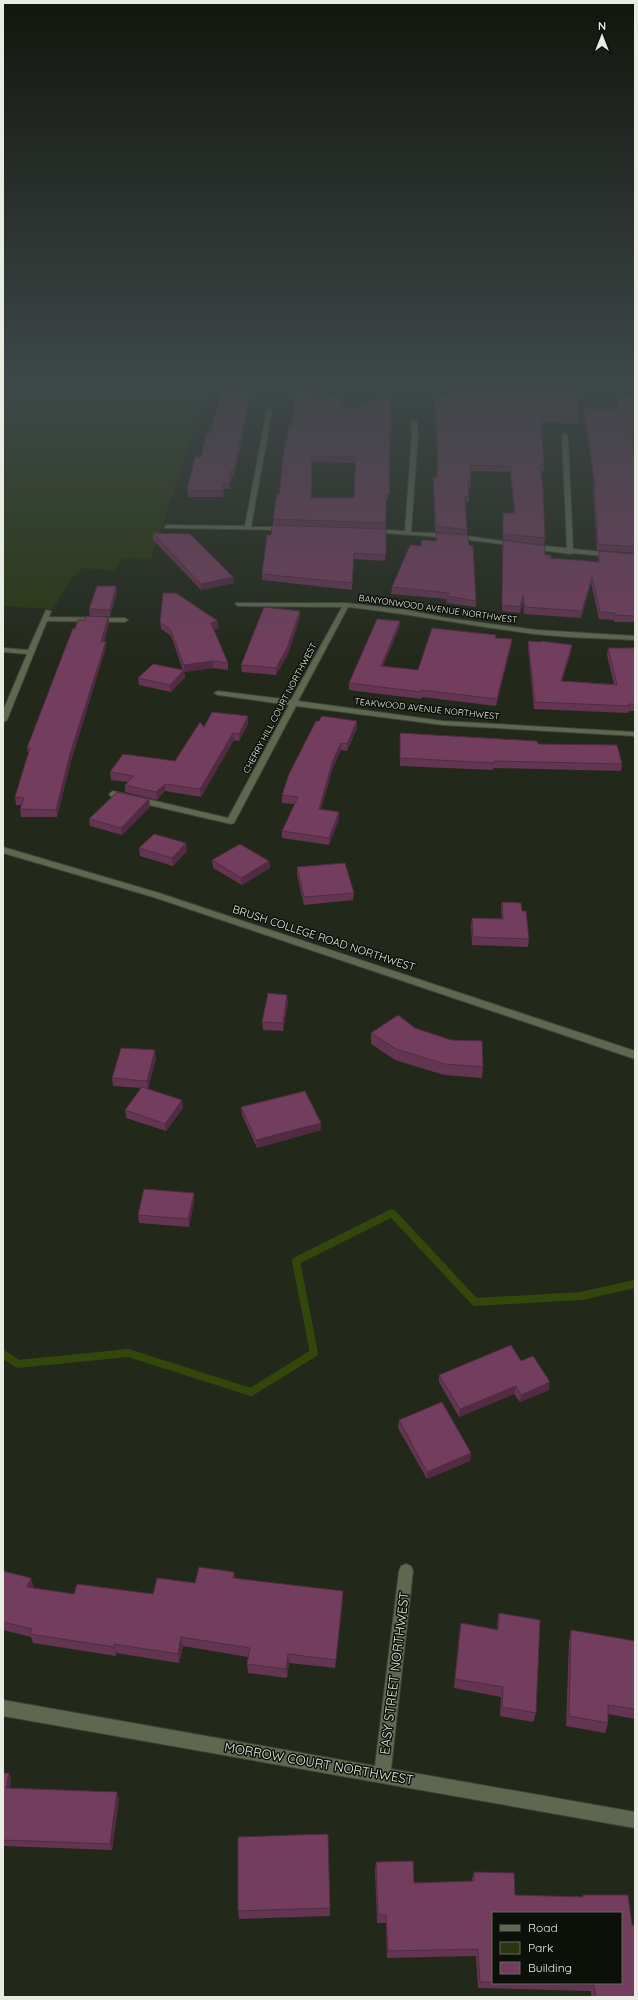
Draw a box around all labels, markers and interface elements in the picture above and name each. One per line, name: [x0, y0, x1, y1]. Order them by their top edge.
north arrow: [582, 16, 622, 56]
text: N: [598, 19, 606, 33]
street label: BANYONWOOD AVENUE NORTHWEST: [358, 592, 519, 625]
street label: CHERRY HILL COURT NORTHWEST: [240, 640, 319, 775]
street label: TEAKWOOD AVENUE NORTHWEST: [354, 695, 501, 722]
street label: BRUSH COLLEGE ROAD NORTHWEST: [231, 902, 417, 974]
street label: EASY STREET NORTHWEST: [376, 1590, 412, 1755]
street label: MORROW COURT NORTHWEST: [223, 1738, 415, 1788]
legend: [492, 1912, 622, 1984]
text: Road: [528, 1920, 558, 1935]
text: Park: [528, 1940, 553, 1955]
text: Building: [528, 1960, 572, 1975]

